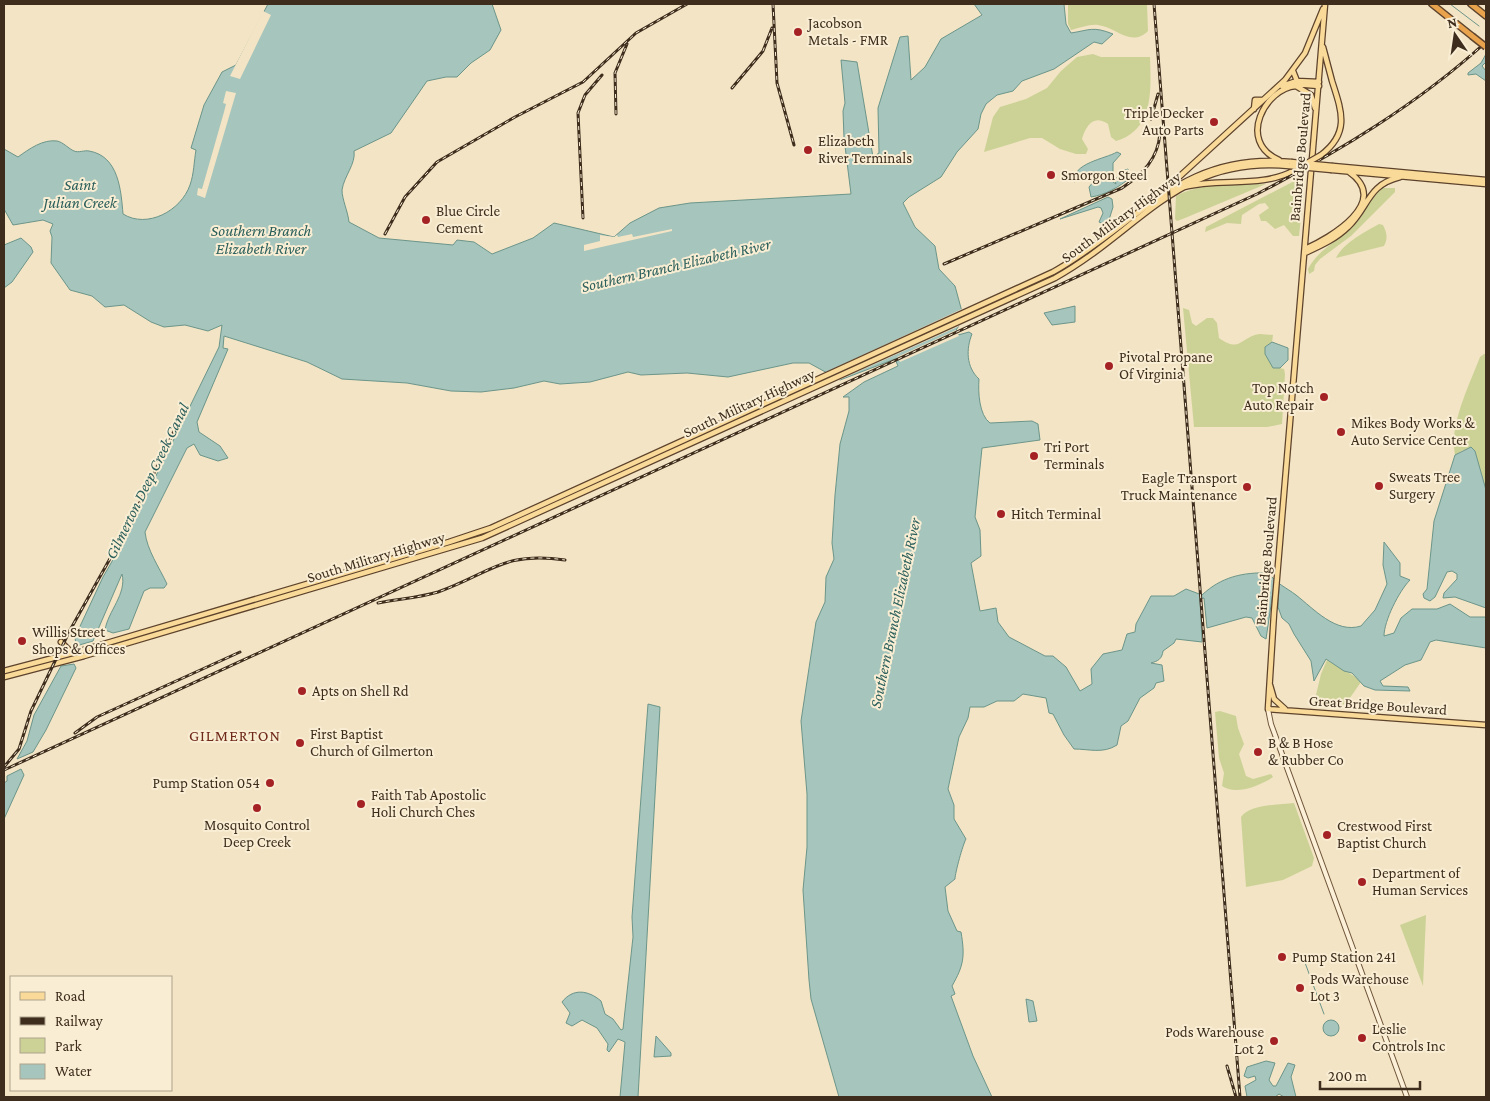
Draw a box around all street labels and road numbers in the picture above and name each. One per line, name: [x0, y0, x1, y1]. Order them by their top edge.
street label: Bainbridge Boulevard: [1286, 92, 1315, 222]
street label: South Military Highway: [1058, 168, 1184, 266]
street label: South Military Highway: [681, 365, 818, 441]
street label: Bainbridge Boulevard: [1252, 496, 1281, 626]
street label: South Military Highway: [305, 528, 447, 587]
street label: Great Bridge Boulevard: [1308, 692, 1448, 719]

